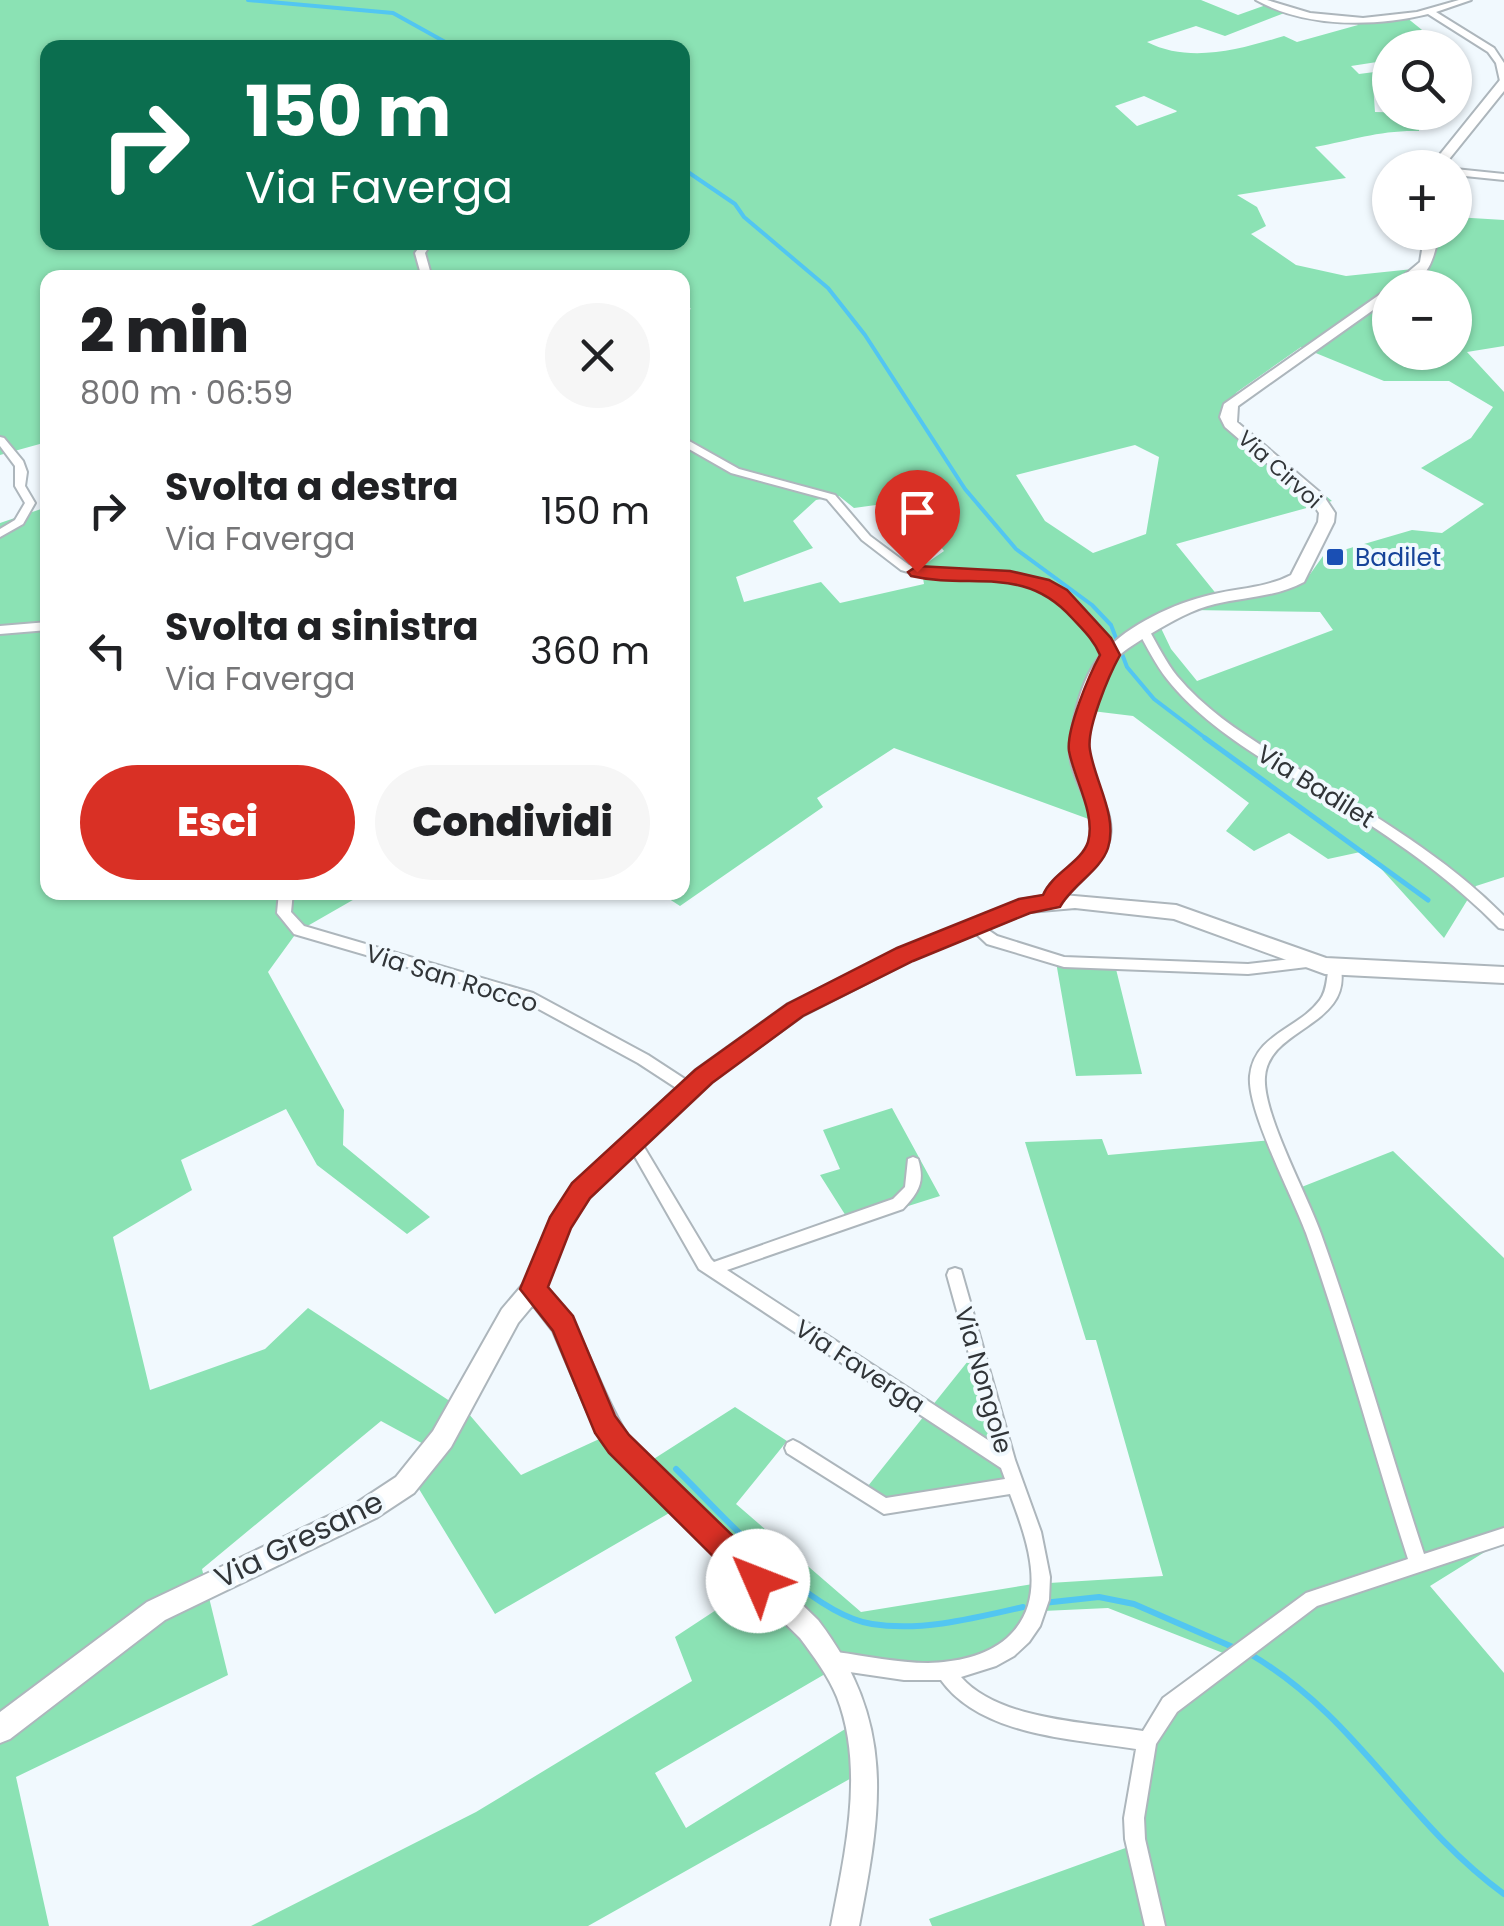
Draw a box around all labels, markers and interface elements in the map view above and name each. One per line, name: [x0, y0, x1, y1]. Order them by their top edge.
map controls: [1372, 30, 1472, 370]
button: search: [1372, 30, 1472, 130]
text: 150 m: [245, 62, 451, 161]
icon: right: [80, 80, 210, 210]
button: +: [1372, 150, 1472, 250]
text: Via Faverga: [245, 156, 513, 219]
button: −: [1372, 270, 1472, 370]
text: 2 min: [80, 289, 249, 373]
button: close: [545, 303, 650, 408]
text: 800 m · 06:59: [80, 370, 293, 415]
street label: Via Cirvoi: [1231, 423, 1328, 516]
text: Svolta a destra: [165, 460, 459, 513]
pin: [875, 470, 960, 573]
icon: right: [80, 483, 135, 538]
text: 150 m: [541, 484, 650, 537]
icon: arrive: [890, 485, 945, 540]
text: Via Faverga: [165, 516, 355, 561]
place label: Badilet: [1355, 540, 1441, 575]
marker: Badilet: [1324, 546, 1346, 568]
text: Svolta a sinistra: [165, 600, 479, 653]
icon: left: [80, 623, 135, 678]
text: 360 m: [530, 624, 650, 677]
text: Via Faverga: [165, 656, 355, 701]
street label: Via Badilet: [1250, 736, 1381, 836]
button: Esci: [80, 765, 355, 880]
button: Condividi: [375, 765, 650, 880]
street label: Via San Rocco: [361, 936, 542, 1021]
street label: Via Nongole: [946, 1303, 1021, 1457]
street label: Via Faverga: [788, 1311, 932, 1422]
street label: Via Gresane: [207, 1480, 390, 1599]
position arrow: [706, 1529, 810, 1633]

